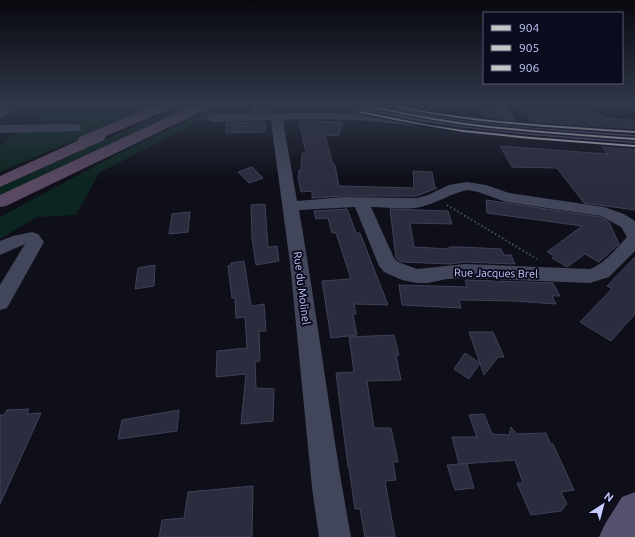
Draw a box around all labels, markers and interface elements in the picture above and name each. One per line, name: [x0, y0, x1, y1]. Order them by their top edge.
legend: [483, 12, 623, 84]
text: 904: [519, 21, 540, 34]
text: 905: [519, 41, 539, 54]
text: 906: [519, 61, 540, 74]
street label: Rue du Molinel: [292, 251, 312, 325]
street label: Rue Jacques Brel: [454, 266, 538, 280]
north arrow: [583, 485, 623, 525]
text: N: [602, 490, 616, 504]

